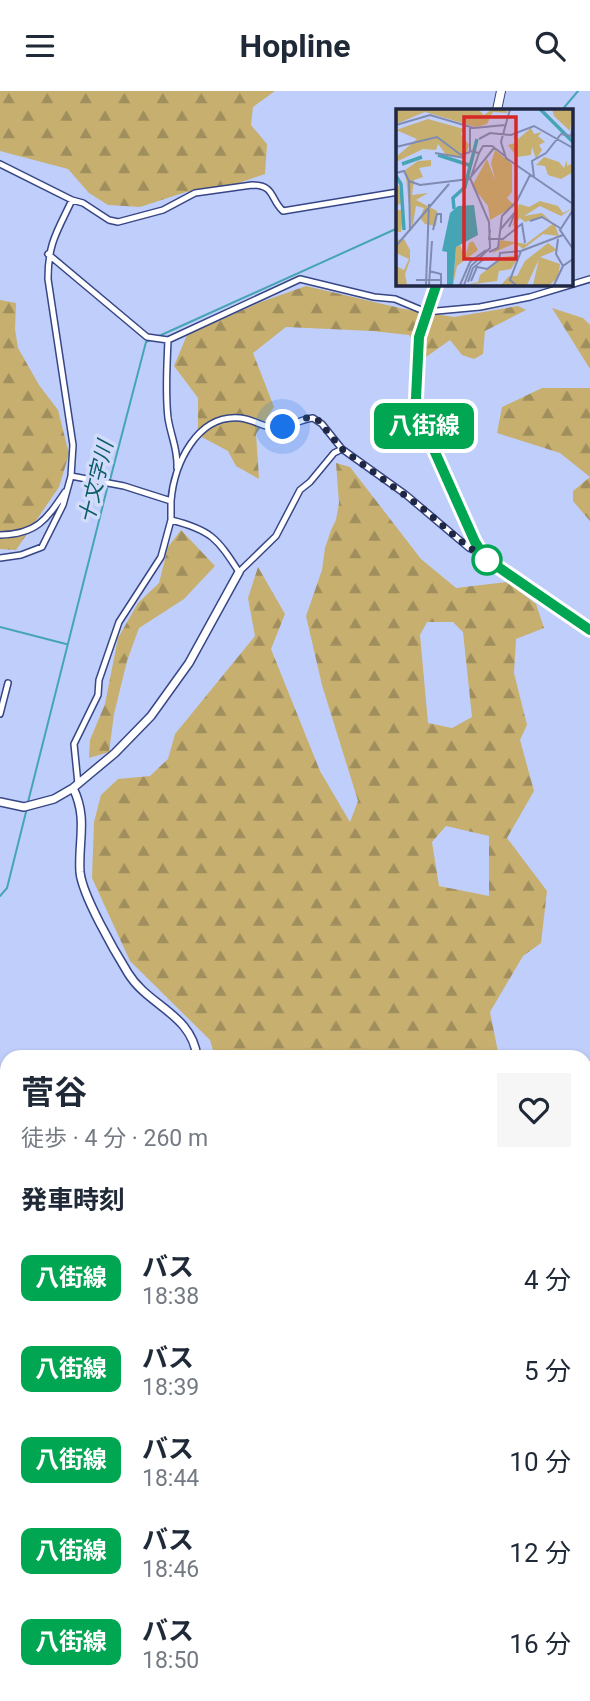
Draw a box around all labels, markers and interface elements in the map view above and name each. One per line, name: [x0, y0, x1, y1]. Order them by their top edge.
icon: menu: [21, 27, 59, 65]
text: Hopline: [240, 27, 350, 65]
icon: search: [531, 27, 569, 65]
inset map: [396, 109, 572, 285]
line badge: 八街線: [384, 403, 464, 449]
your location: [265, 409, 300, 444]
text: 八街線: [388, 412, 460, 440]
water label: 十文字川: [74, 436, 118, 526]
unlabelled marker: [472, 545, 502, 575]
text: 菅谷: [21, 1073, 87, 1112]
button: heart: [497, 1073, 571, 1147]
text: 徒歩 · 4 分 · 260 m: [21, 1125, 208, 1152]
text: 発車時刻: [21, 1185, 125, 1215]
text: バス: [142, 1252, 194, 1282]
text: 八街線: [35, 1264, 107, 1292]
text: 4 分: [524, 1265, 571, 1295]
text: 18:38: [142, 1283, 199, 1310]
text: バス: [142, 1343, 194, 1373]
text: 八街線: [35, 1355, 107, 1383]
text: 5 分: [524, 1356, 571, 1386]
text: 18:39: [142, 1374, 199, 1401]
text: バス: [142, 1434, 194, 1464]
text: 八街線: [35, 1446, 107, 1474]
text: 10 分: [509, 1447, 571, 1477]
text: 18:44: [142, 1465, 199, 1492]
text: バス: [142, 1525, 194, 1555]
text: 八街線: [35, 1537, 107, 1565]
text: 12 分: [509, 1538, 571, 1568]
text: 18:46: [142, 1556, 199, 1583]
text: バス: [142, 1616, 194, 1646]
text: 八街線: [35, 1628, 107, 1656]
text: 16 分: [509, 1629, 571, 1659]
text: 18:50: [142, 1647, 199, 1674]

